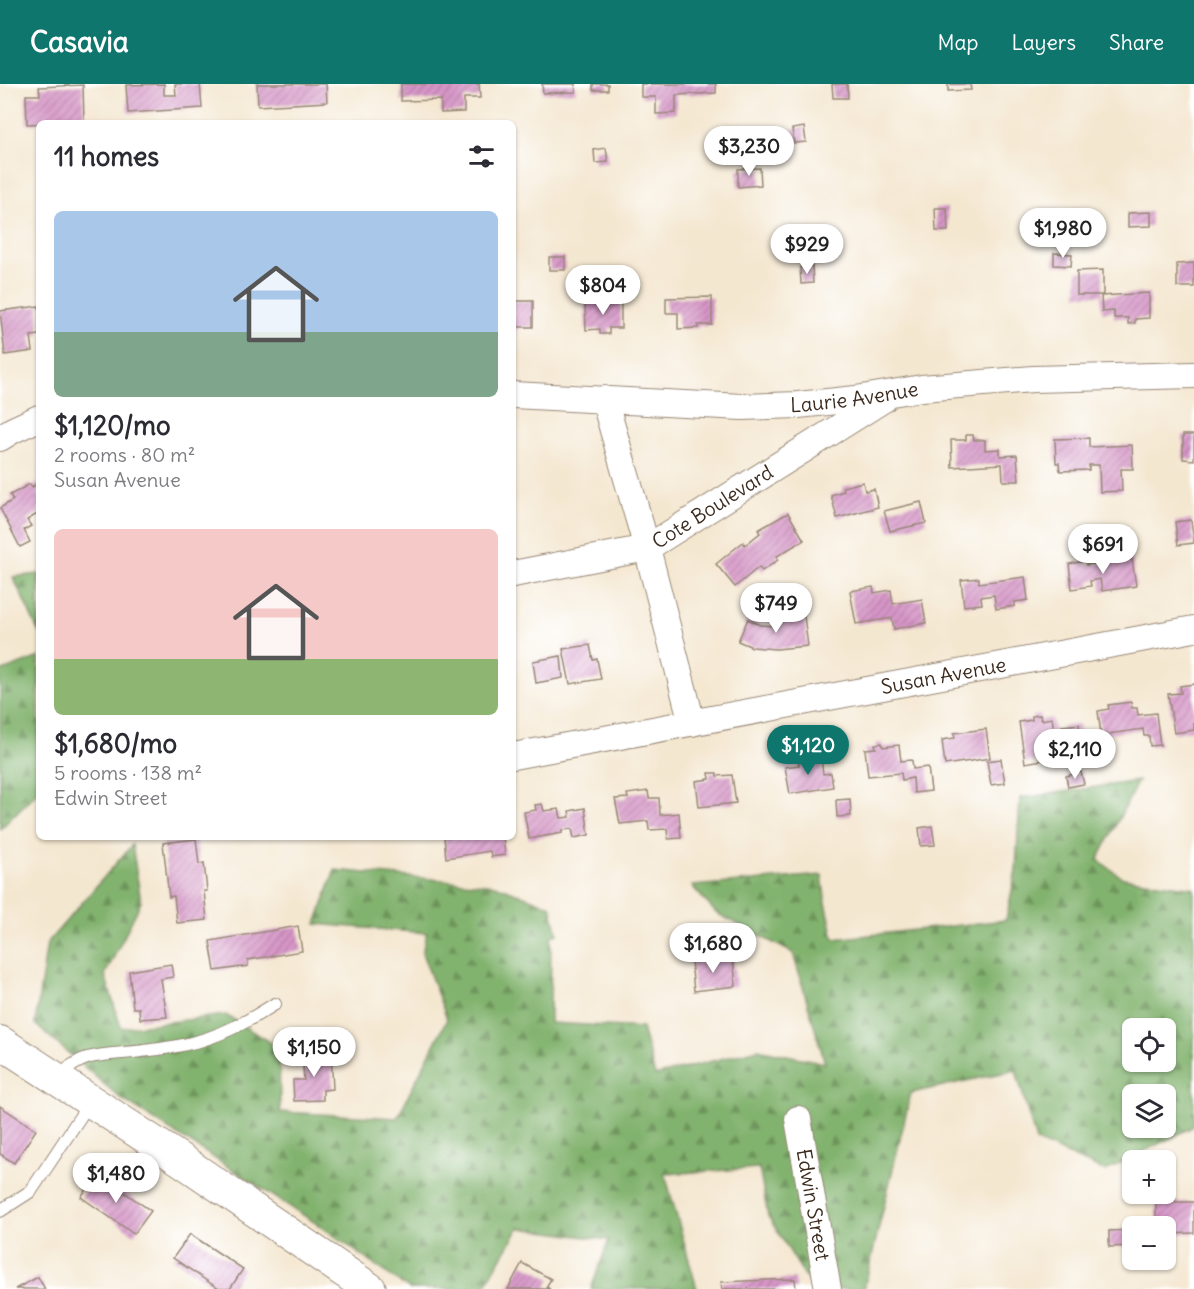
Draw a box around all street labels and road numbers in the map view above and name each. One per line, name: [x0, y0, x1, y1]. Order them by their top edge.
street label: Laurie Avenue: [790, 376, 920, 417]
street label: Cote Boulevard: [647, 459, 778, 554]
street label: Susan Avenue: [879, 651, 1008, 699]
street label: Edwin Street: [791, 1147, 836, 1263]

